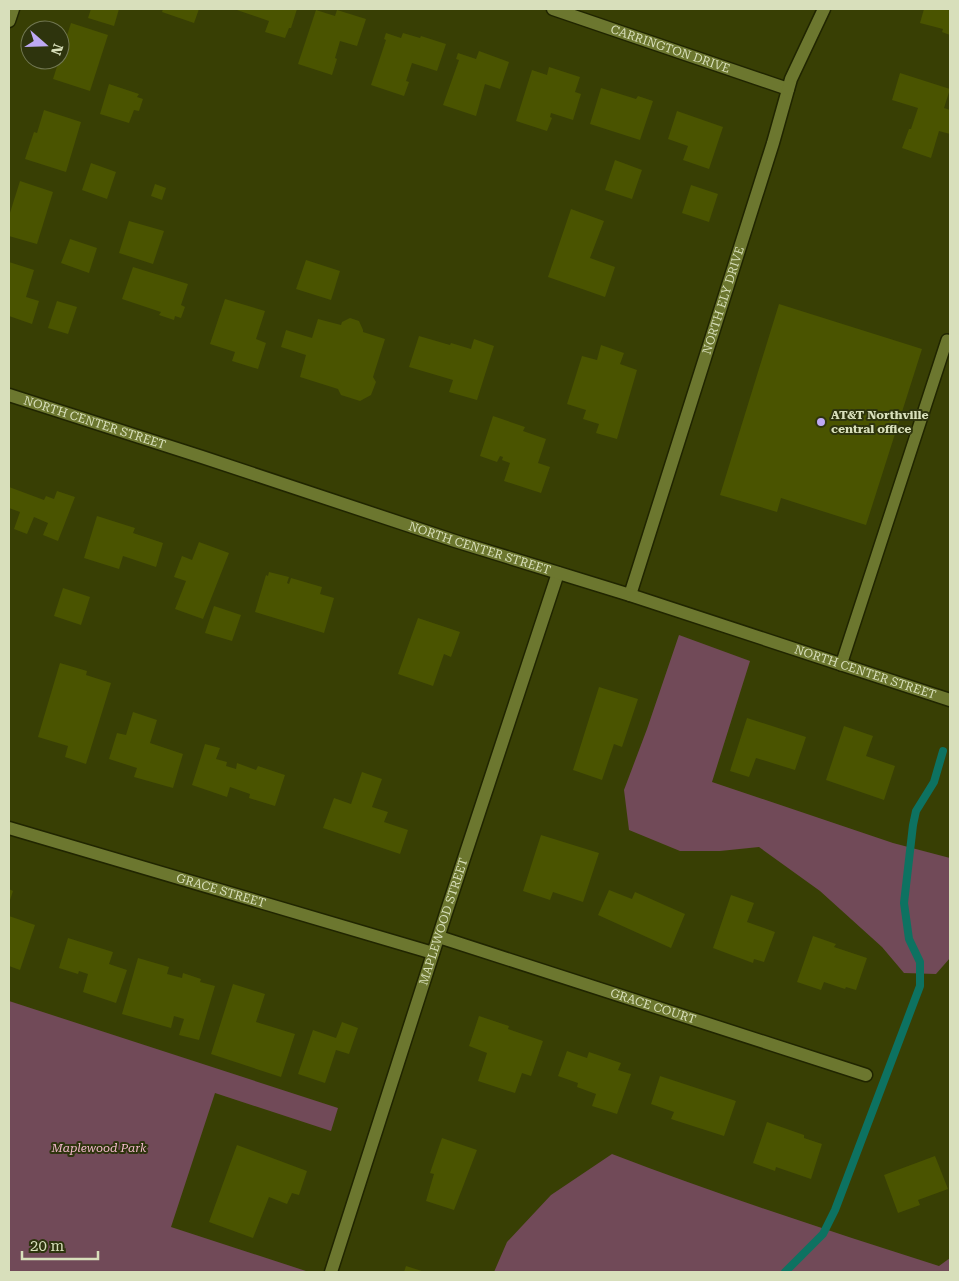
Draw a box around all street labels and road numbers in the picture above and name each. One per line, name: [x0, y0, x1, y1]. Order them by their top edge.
street label: CARRINGTON DRIVE: [609, 22, 732, 76]
street label: NORTH ELY DRIVE: [700, 245, 747, 356]
street label: NORTH CENTER STREET: [22, 393, 167, 452]
street label: NORTH CENTER STREET: [407, 519, 553, 577]
street label: NORTH CENTER STREET: [793, 642, 938, 702]
street label: MAPLEWOOD STREET: [416, 856, 471, 987]
street label: GRACE STREET: [175, 871, 267, 910]
street label: GRACE COURT: [609, 986, 698, 1027]

